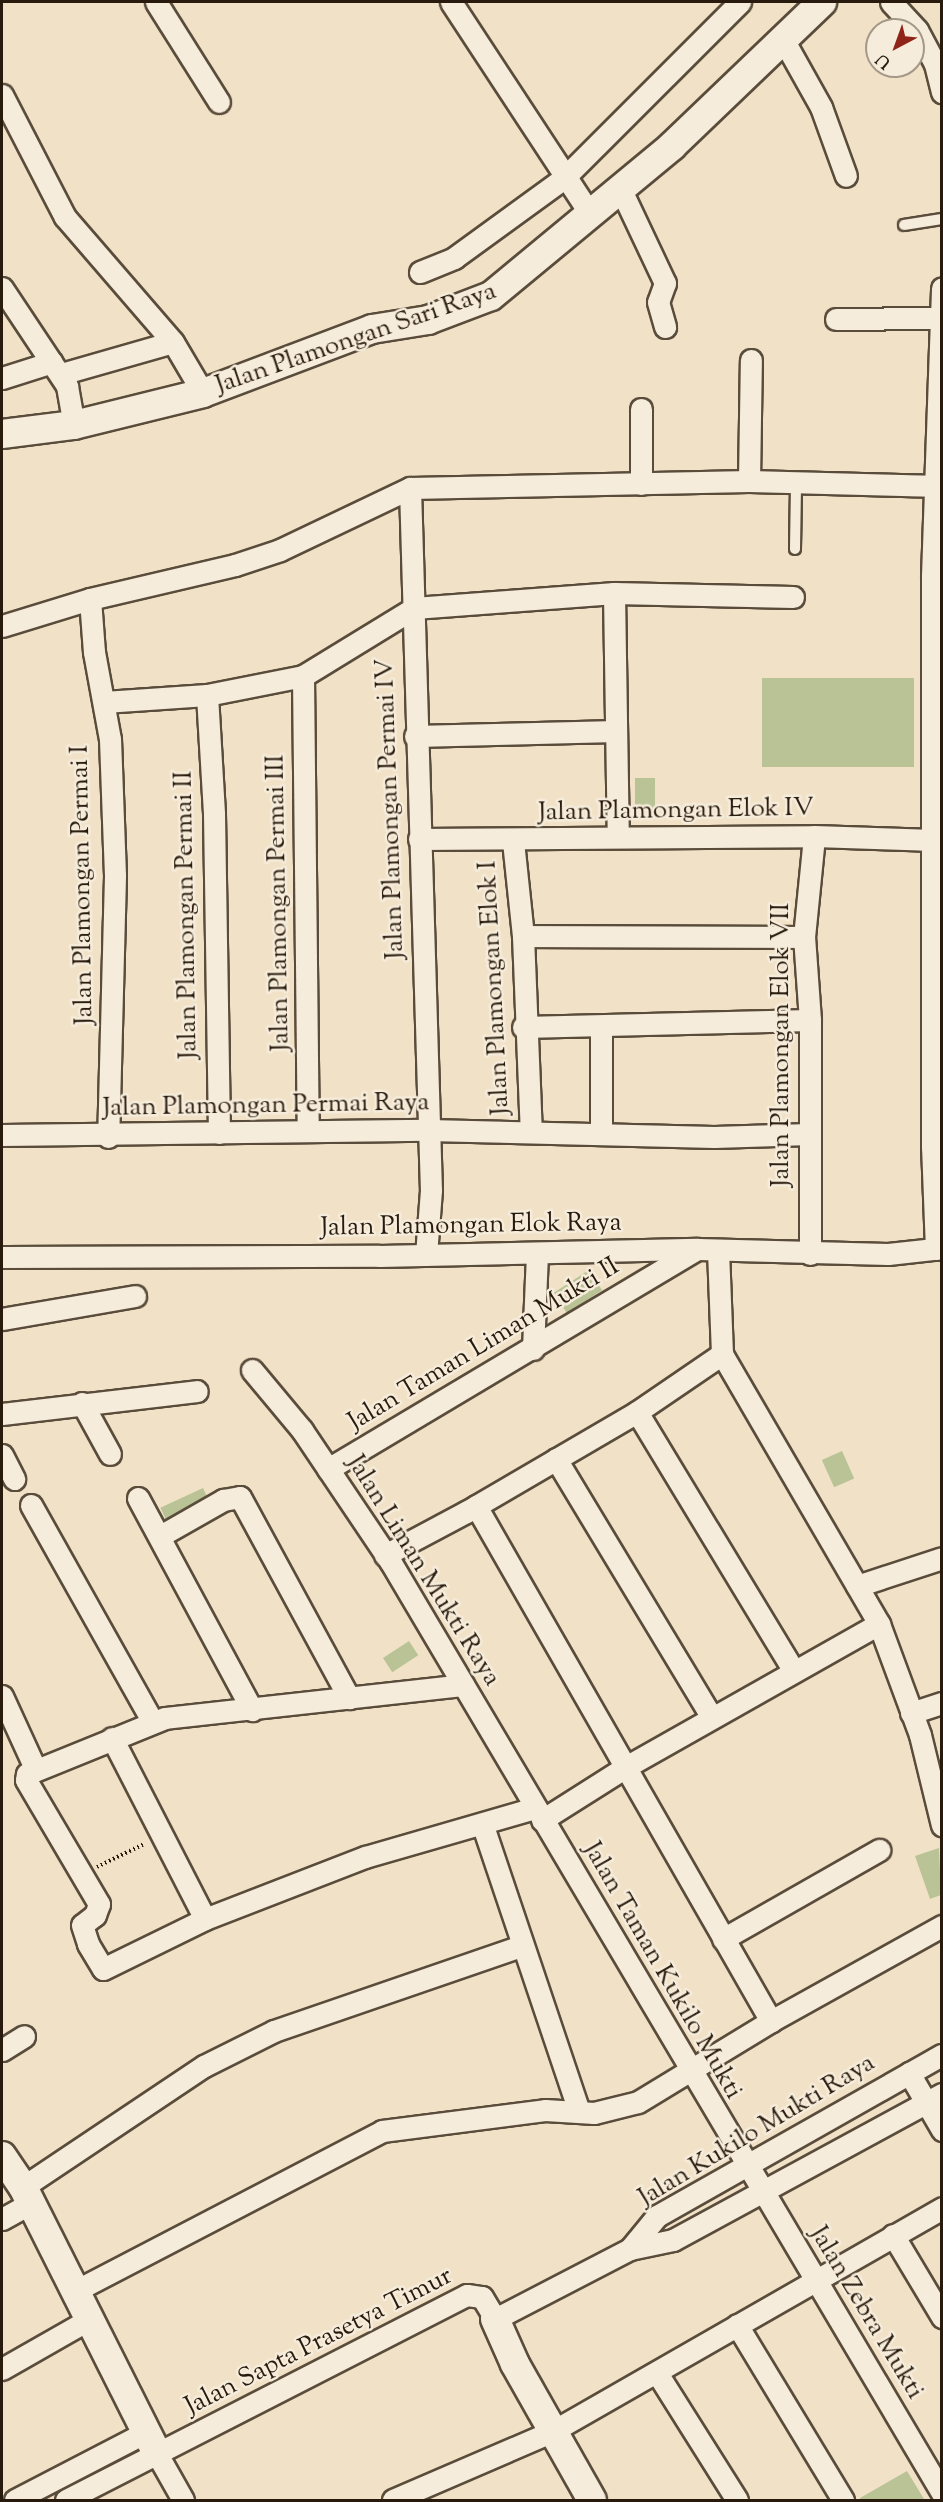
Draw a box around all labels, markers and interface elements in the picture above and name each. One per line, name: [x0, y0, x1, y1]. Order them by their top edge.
north arrow: [865, 18, 925, 78]
text: U: [872, 47, 897, 73]
street label: Jalan Plamongan Sari Raya: [212, 276, 500, 402]
street label: Jalan Plamongan Permai IV: [370, 658, 412, 960]
street label: Jalan Plamongan Permai I: [65, 745, 101, 1025]
street label: Jalan Plamongan Permai III: [261, 754, 297, 1052]
street label: Jalan Plamongan Permai II: [169, 770, 205, 1060]
street label: Jalan Plamongan Elok IV: [538, 793, 814, 829]
street label: Jalan Plamongan Elok I: [473, 860, 517, 1116]
street label: Jalan Plamongan Elok VII: [766, 903, 798, 1187]
street label: Jalan Plamongan Permai Raya: [102, 1088, 430, 1124]
street label: Jalan Plamongan Elok Raya: [320, 1208, 622, 1244]
street label: Jalan Taman Liman Mukti II: [343, 1252, 625, 1438]
street label: Jalan Liman Mukti Raya: [339, 1450, 507, 1692]
street label: Jalan Taman Kukilo Mukti: [576, 1837, 748, 2105]
street label: Jalan Kukilo Mukti Raya: [633, 2048, 881, 2214]
street label: Jalan Zebra Mukti: [802, 2221, 930, 2405]
street label: Jalan Sapta Prasetya Timur: [180, 2261, 458, 2423]

